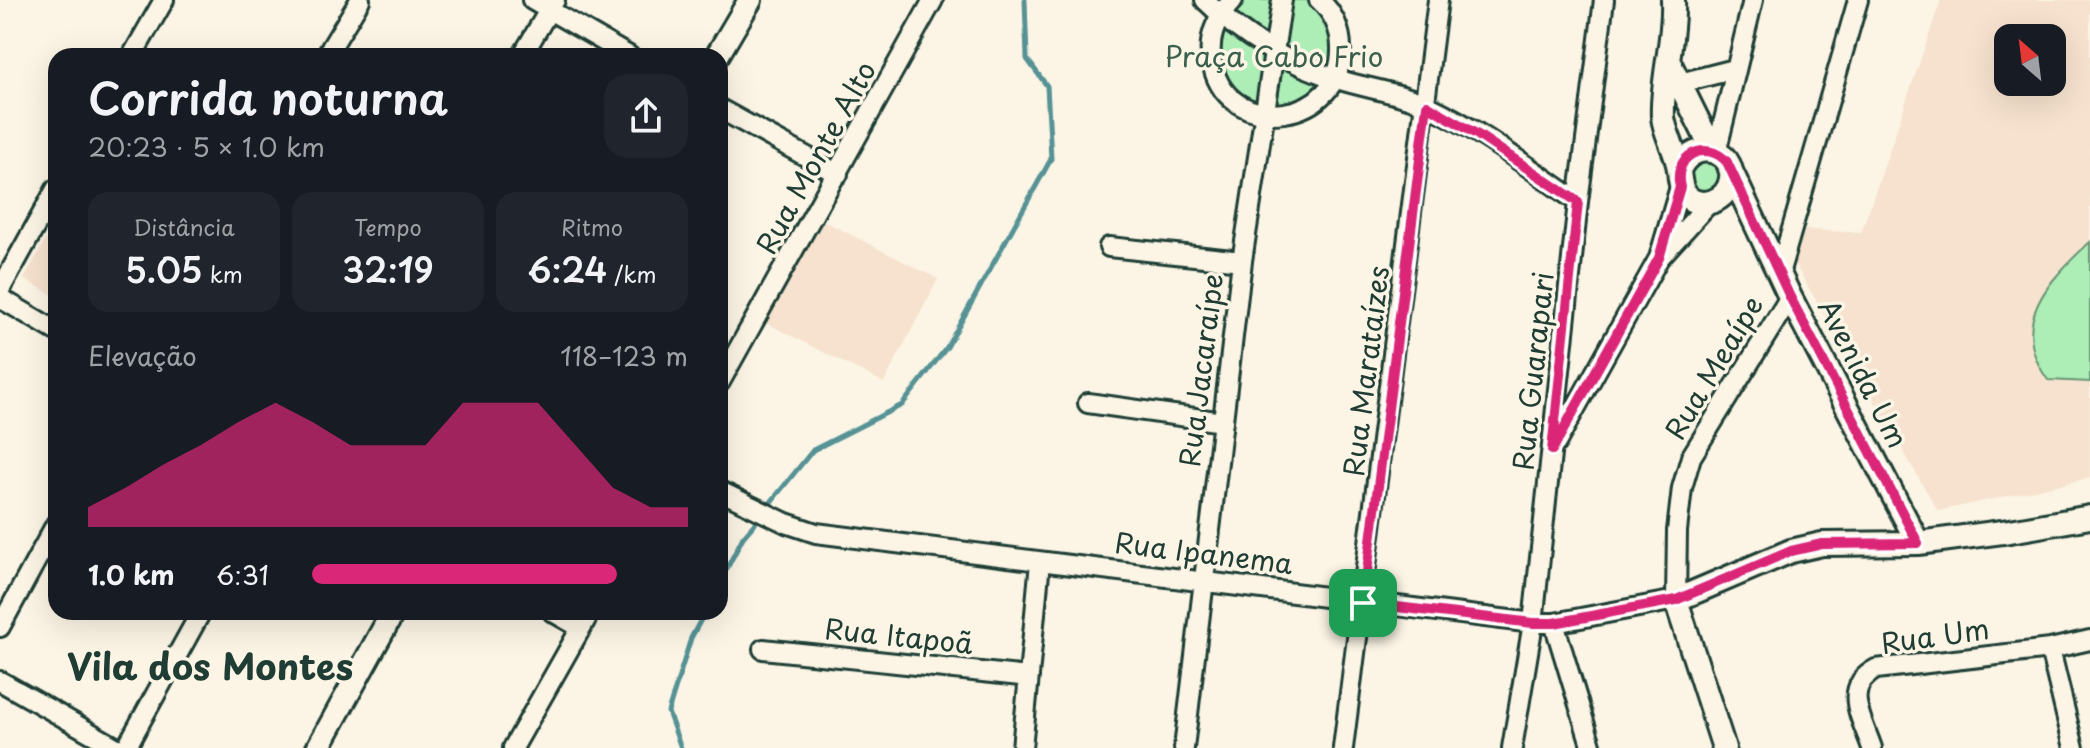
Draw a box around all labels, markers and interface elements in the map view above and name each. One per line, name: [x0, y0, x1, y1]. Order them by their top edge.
north arrow: [1994, 24, 2066, 96]
map controls: [1994, 24, 2066, 96]
park label: Praça Cabo Frio: [1165, 34, 1383, 77]
street label: Rua Monte Alto: [744, 53, 886, 261]
text: Corrida noturna: [88, 64, 448, 130]
button: share: [604, 74, 688, 158]
text: 20:23 · 5 × 1.0 km: [88, 127, 325, 166]
text: Distância: [133, 210, 235, 243]
text: Tempo: [354, 210, 422, 243]
text: Ritmo: [561, 210, 623, 243]
text: 5.05: [125, 243, 203, 295]
text: 32:19: [342, 243, 434, 295]
text: 6:24: [528, 243, 607, 295]
text: km: [203, 257, 243, 290]
text: /km: [607, 257, 656, 290]
street label: Rua Marataízes: [1331, 263, 1399, 479]
street label: Rua Guarapari: [1500, 270, 1564, 472]
street label: Rua Jacaraípe: [1167, 271, 1233, 469]
street label: Rua Meaípe: [1653, 287, 1773, 447]
street label: Avenida Um: [1808, 291, 1920, 455]
text: Elevação: [88, 336, 197, 375]
text: 118–123 m: [560, 336, 688, 375]
street label: Rua Ipanema: [1113, 520, 1296, 584]
text: 1.0 km: [88, 555, 175, 594]
text: 6:31: [216, 555, 269, 594]
pin: [1329, 569, 1397, 637]
icon: arrive: [1341, 581, 1385, 625]
street label: Rua Itapoã: [823, 606, 976, 664]
street label: Rua Um: [1878, 606, 1992, 664]
district label: Vila dos Montes: [67, 638, 353, 692]

